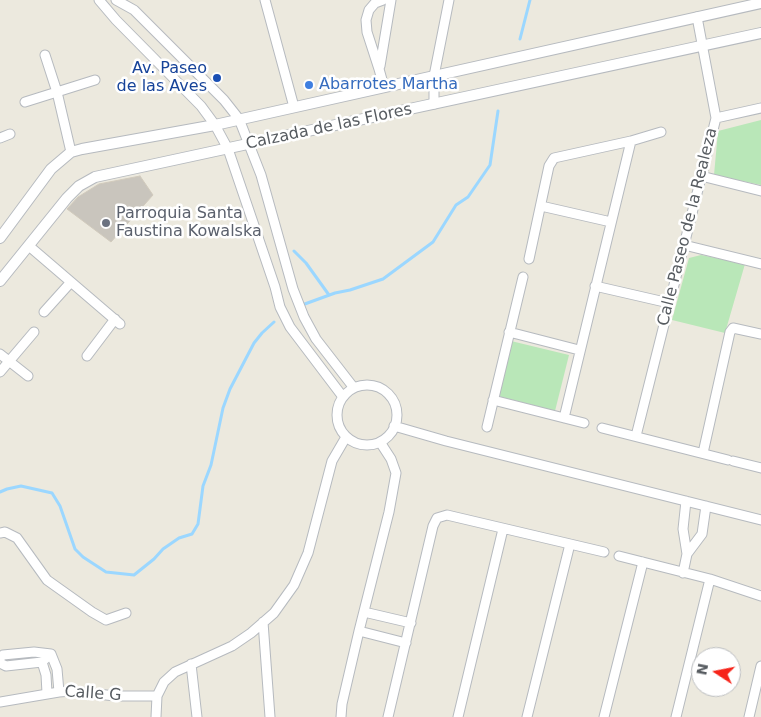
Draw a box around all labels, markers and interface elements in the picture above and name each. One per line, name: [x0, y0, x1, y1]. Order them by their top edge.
place label: Av. Paseo de las Aves: [117, 59, 207, 97]
marker: Av. Paseo de las Aves: [211, 72, 223, 84]
place label: Abarrotes Martha: [319, 75, 458, 95]
marker: Abarrotes Martha: [303, 79, 315, 91]
street label: Calzada de las Flores: [244, 100, 414, 154]
street label: Calle Paseo de la Realeza: [654, 126, 722, 328]
place label: Parroquia Santa Faustina Kowalska: [116, 204, 262, 242]
marker: Parroquia Santa Faustina Kowalska: [100, 217, 112, 229]
north arrow: [691, 647, 741, 697]
text: N: [693, 662, 711, 677]
street label: Calle G: [64, 682, 122, 706]

